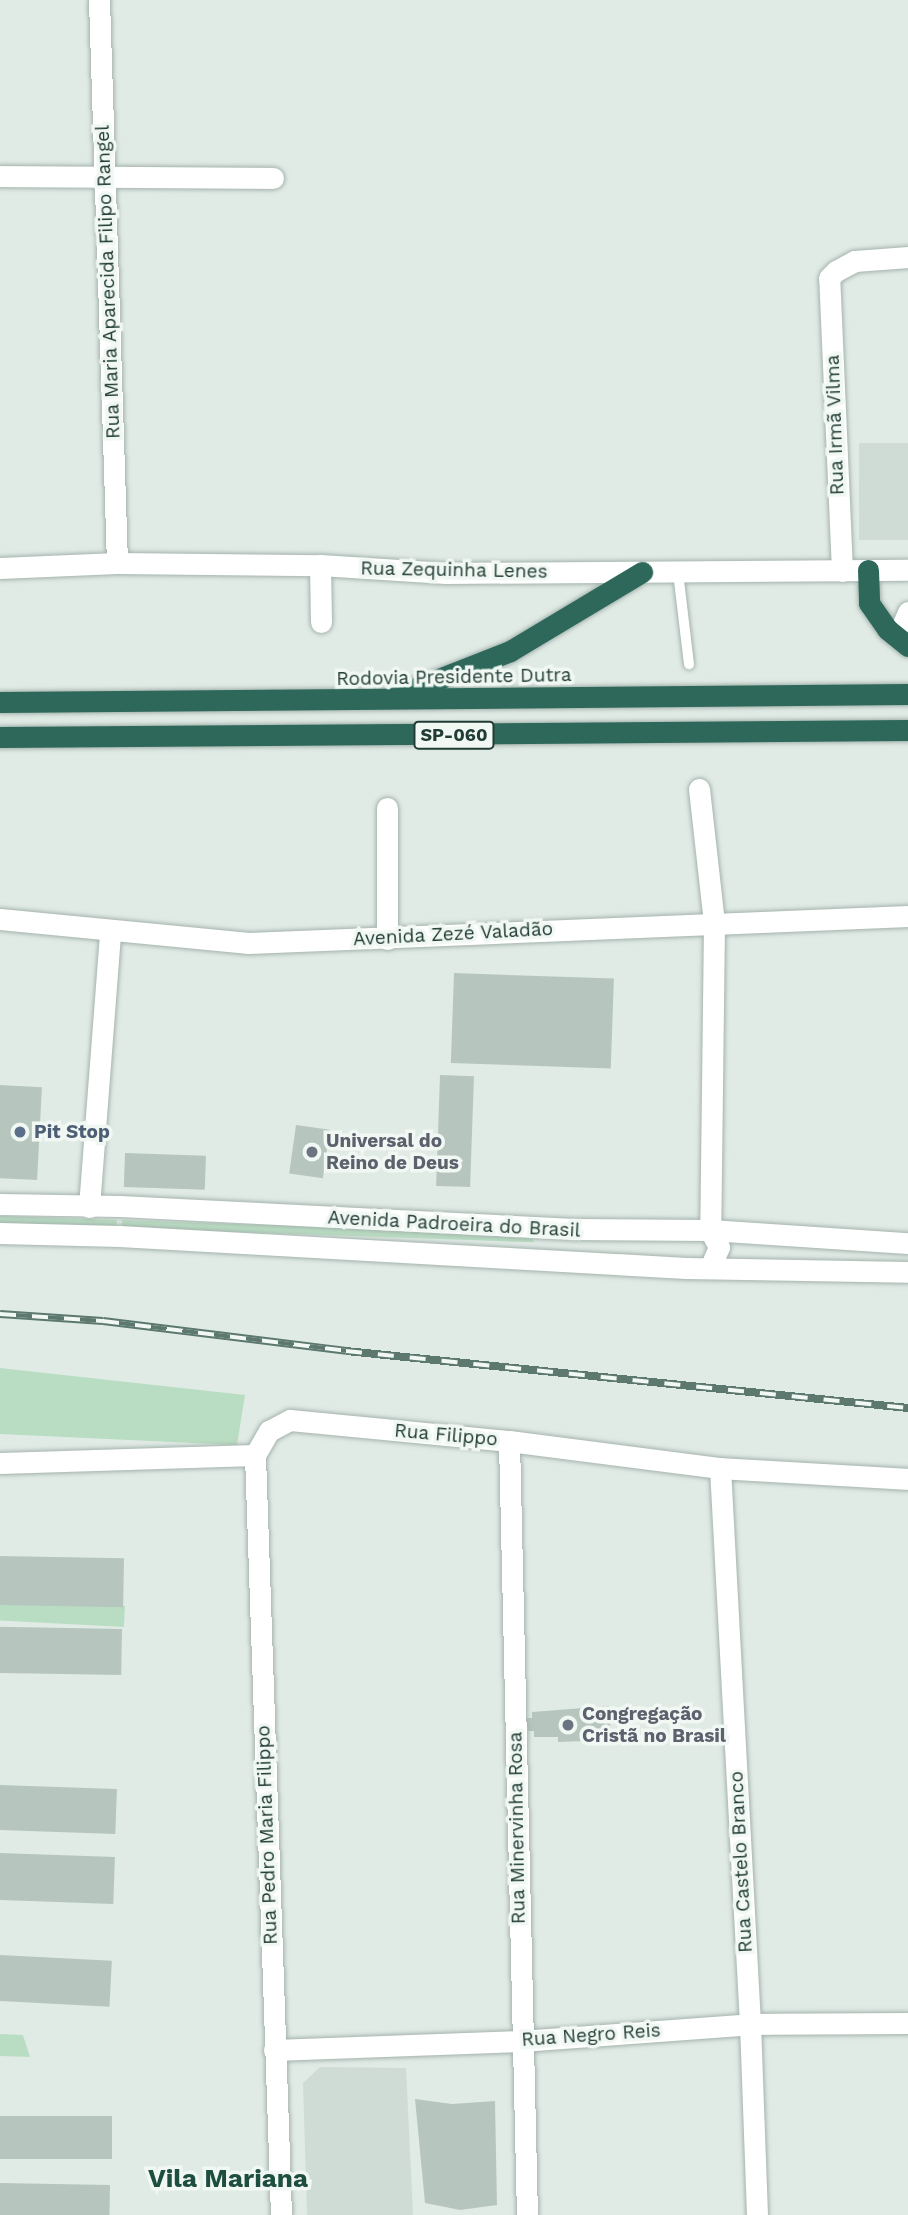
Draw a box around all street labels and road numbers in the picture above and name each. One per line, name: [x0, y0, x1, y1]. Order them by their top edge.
street label: Rua Maria Aparecida Filipo Rangel: [91, 124, 125, 440]
street label: Rua Irmã Vilma: [821, 354, 849, 496]
street label: Rua Zequinha Lenes: [360, 557, 548, 583]
street label: Rodovia Presidente Dutra: [336, 664, 572, 690]
road number: SP-060: [412, 720, 496, 750]
street label: Avenida Zezé Valadão: [352, 917, 554, 951]
street label: Avenida Padroeira do Brasil: [327, 1206, 581, 1242]
street label: Rua Filippo: [393, 1419, 499, 1451]
street label: Rua Pedro Maria Filippo: [252, 1724, 282, 1946]
street label: Rua Minervinha Rosa: [504, 1731, 530, 1925]
street label: Rua Castelo Branco: [725, 1770, 757, 1954]
street label: Rua Negro Reis: [520, 2019, 662, 2051]

